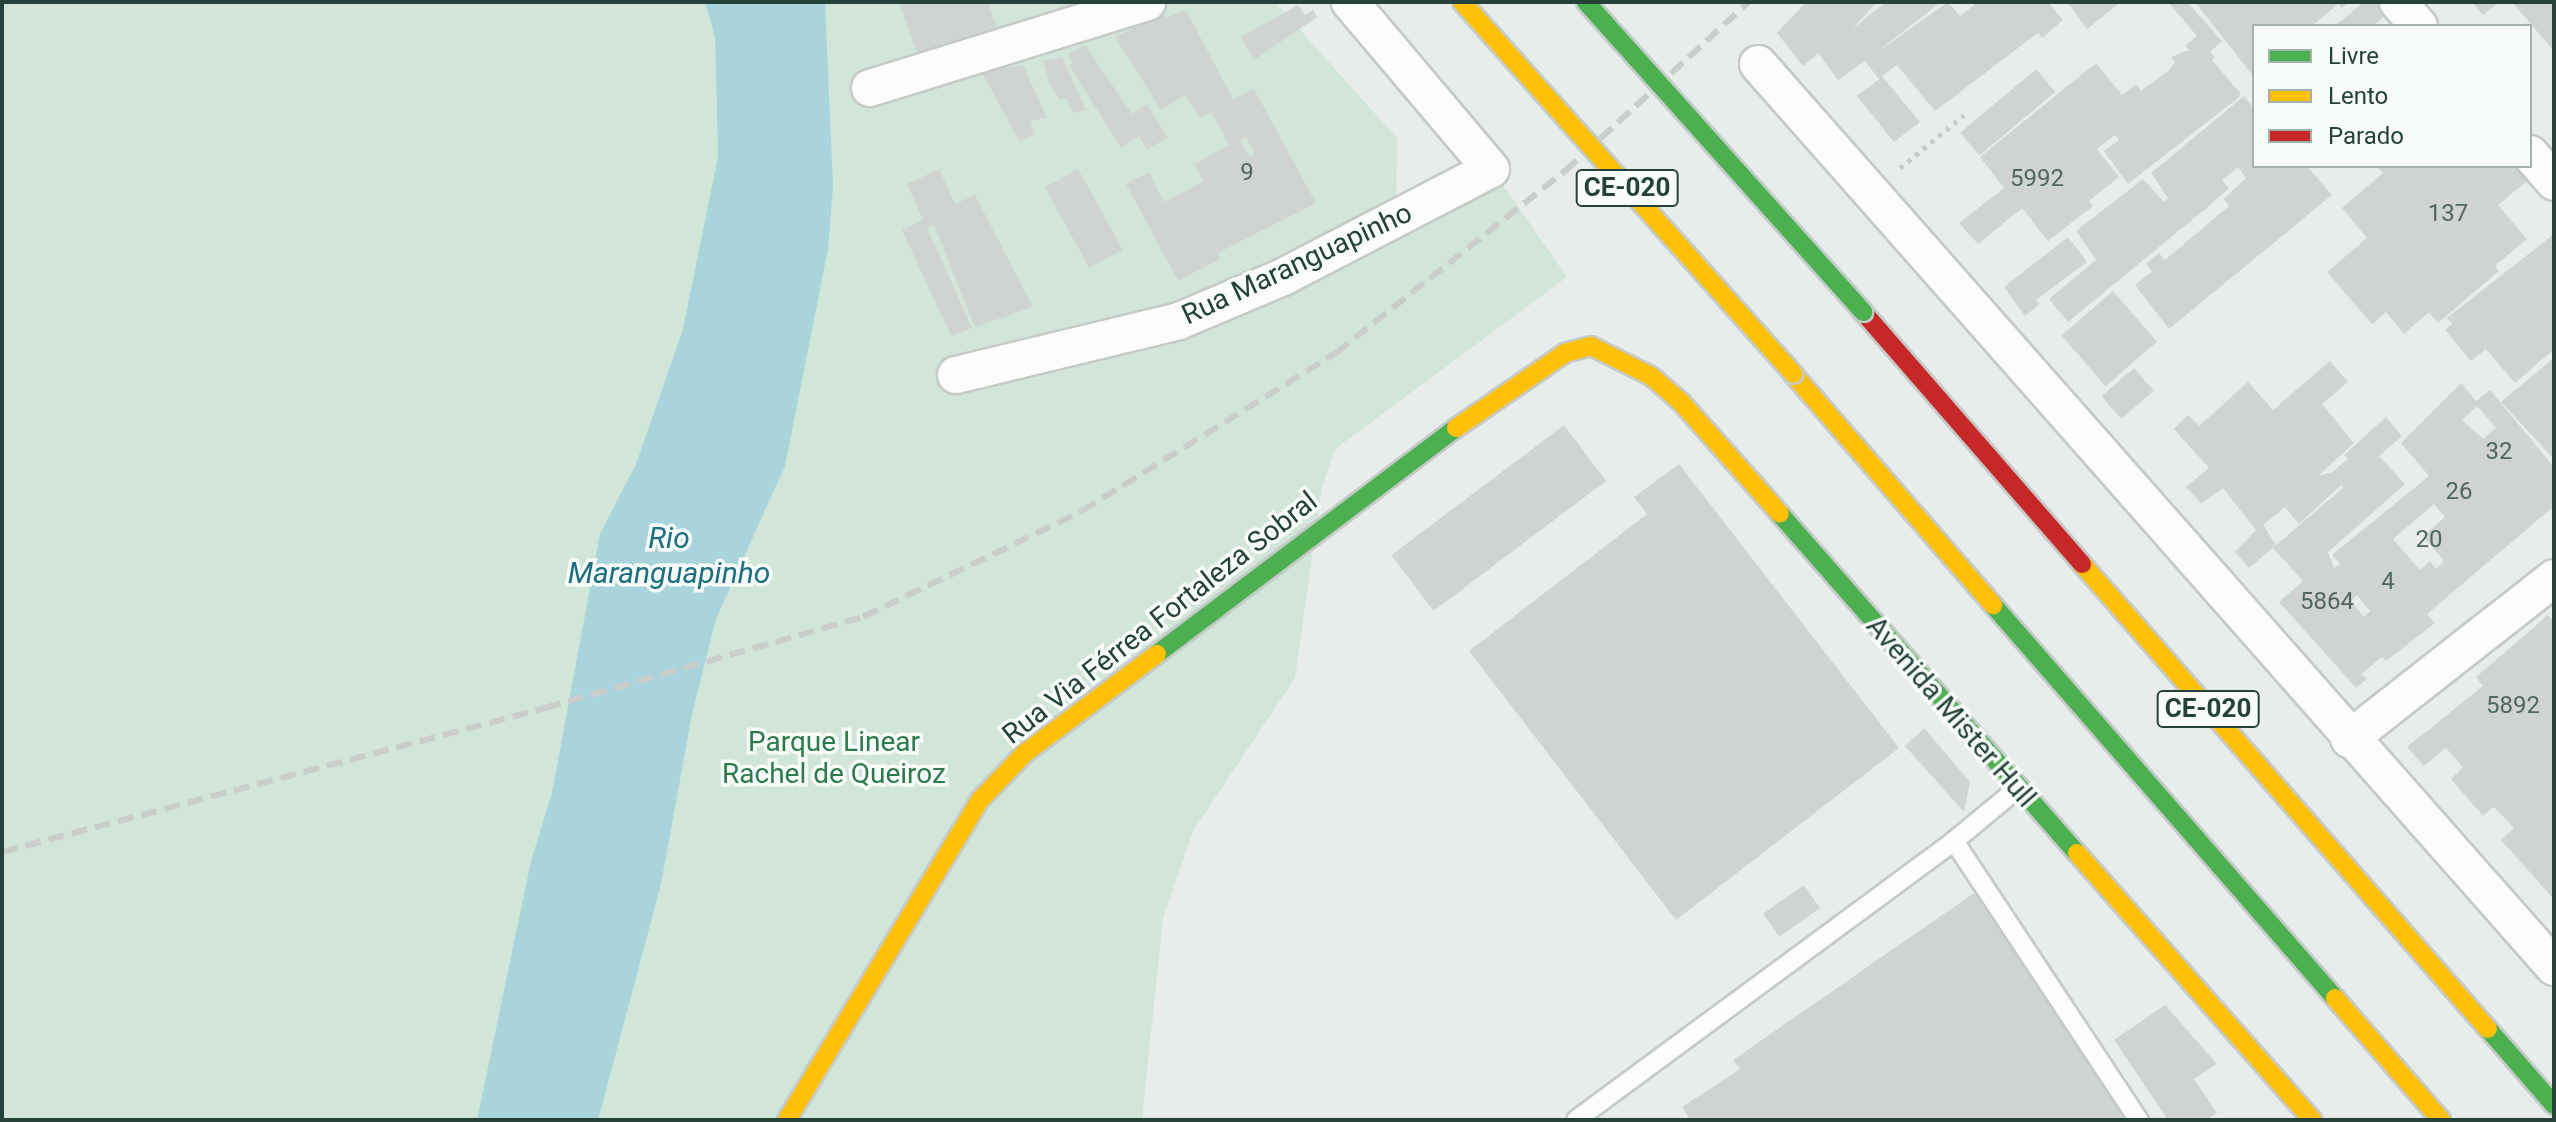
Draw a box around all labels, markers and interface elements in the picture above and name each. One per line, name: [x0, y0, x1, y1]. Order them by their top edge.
legend: [2252, 24, 2532, 168]
text: Livre: [2328, 42, 2379, 70]
text: Lento: [2328, 82, 2388, 110]
text: Parado: [2328, 122, 2404, 150]
house number: 9: [1240, 159, 1254, 187]
house number: 5992: [2010, 165, 2064, 193]
road number: CE-020: [1575, 166, 1679, 210]
street label: Rua Maranguapinho: [1177, 196, 1417, 332]
house number: 137: [2428, 200, 2468, 228]
house number: 32: [2486, 438, 2512, 466]
house number: 26: [2446, 478, 2472, 506]
street label: Rua Via Férrea Fortaleza Sobral: [996, 485, 1324, 751]
water label: Rio Maranguapinho: [568, 520, 770, 590]
house number: 20: [2416, 526, 2442, 554]
house number: 4: [2381, 568, 2395, 596]
house number: 5864: [2300, 588, 2354, 616]
street label: Avenida Mister Hull: [1859, 610, 2043, 814]
road number: CE-020: [2156, 687, 2260, 731]
house number: 5892: [2486, 692, 2540, 720]
park label: Parque Linear Rachel de Queiroz: [722, 725, 946, 791]

